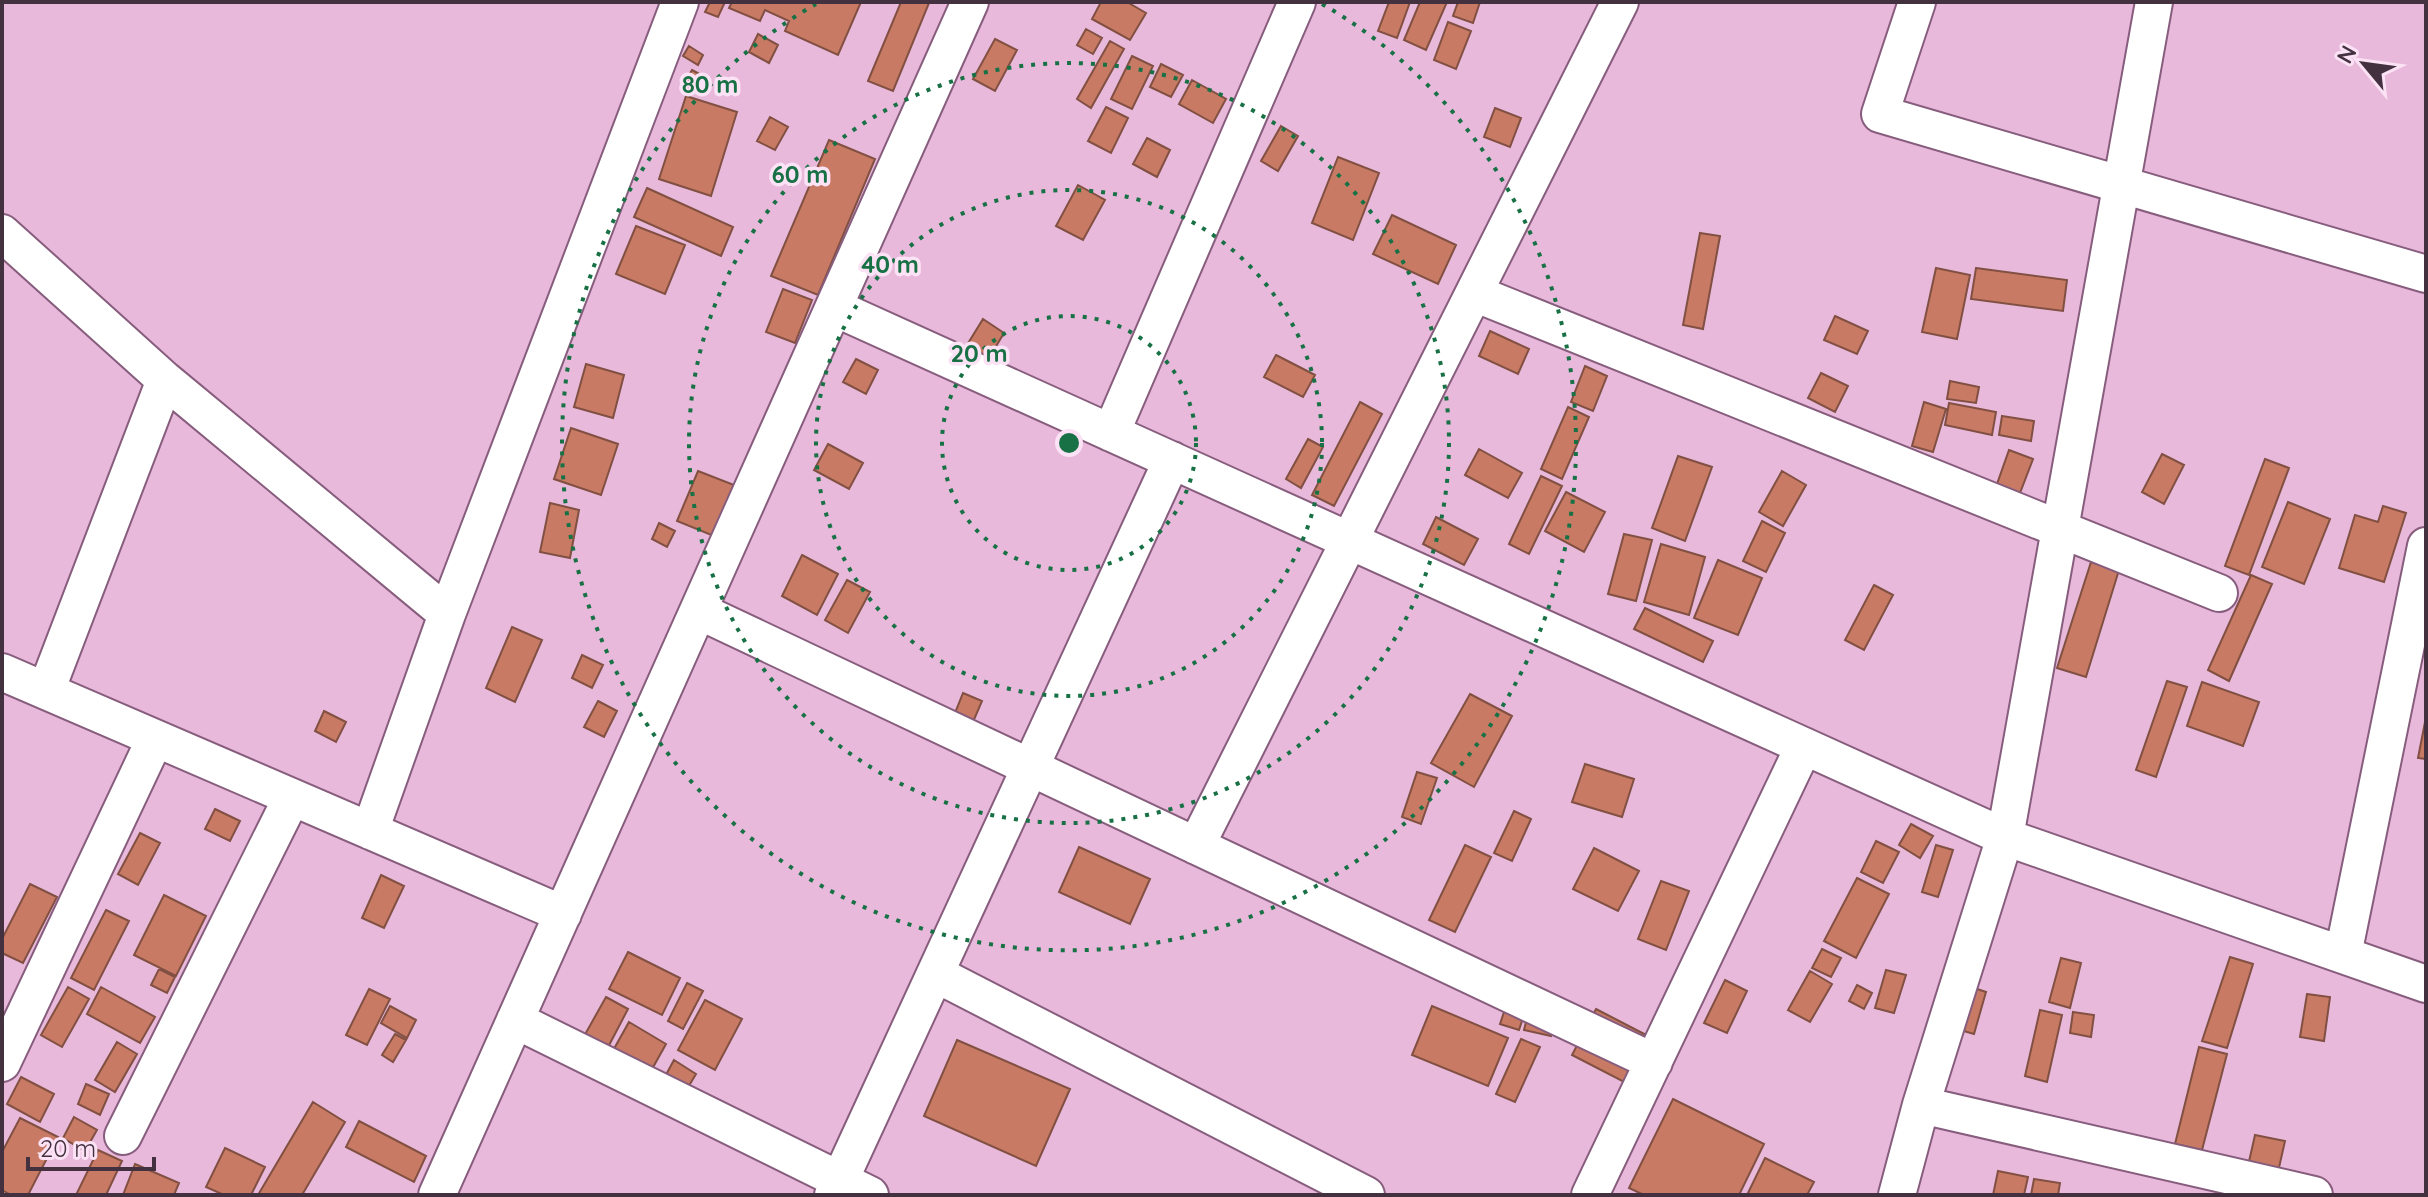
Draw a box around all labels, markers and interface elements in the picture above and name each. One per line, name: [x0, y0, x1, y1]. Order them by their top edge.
north arrow: [2324, 24, 2404, 104]
text: N: [2330, 40, 2363, 68]
text: 80 m: [682, 69, 738, 99]
text: 60 m: [772, 159, 828, 189]
text: 40 m: [861, 249, 919, 279]
text: 20 m: [950, 338, 1008, 368]
centre of rings: [1055, 429, 1083, 457]
scale bar: [28, 1121, 154, 1171]
text: 20 m: [40, 1133, 96, 1163]

